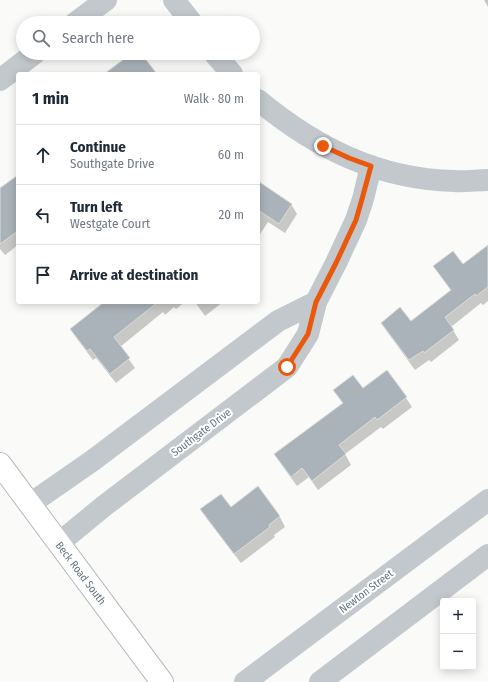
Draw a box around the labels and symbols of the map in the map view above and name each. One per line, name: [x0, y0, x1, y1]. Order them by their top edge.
route end: [314, 137, 332, 155]
route start: [278, 358, 296, 376]
street label: Southgate Drive: [169, 406, 234, 459]
street label: Beck Road South: [53, 539, 109, 607]
street label: Newton Street: [337, 567, 396, 616]

